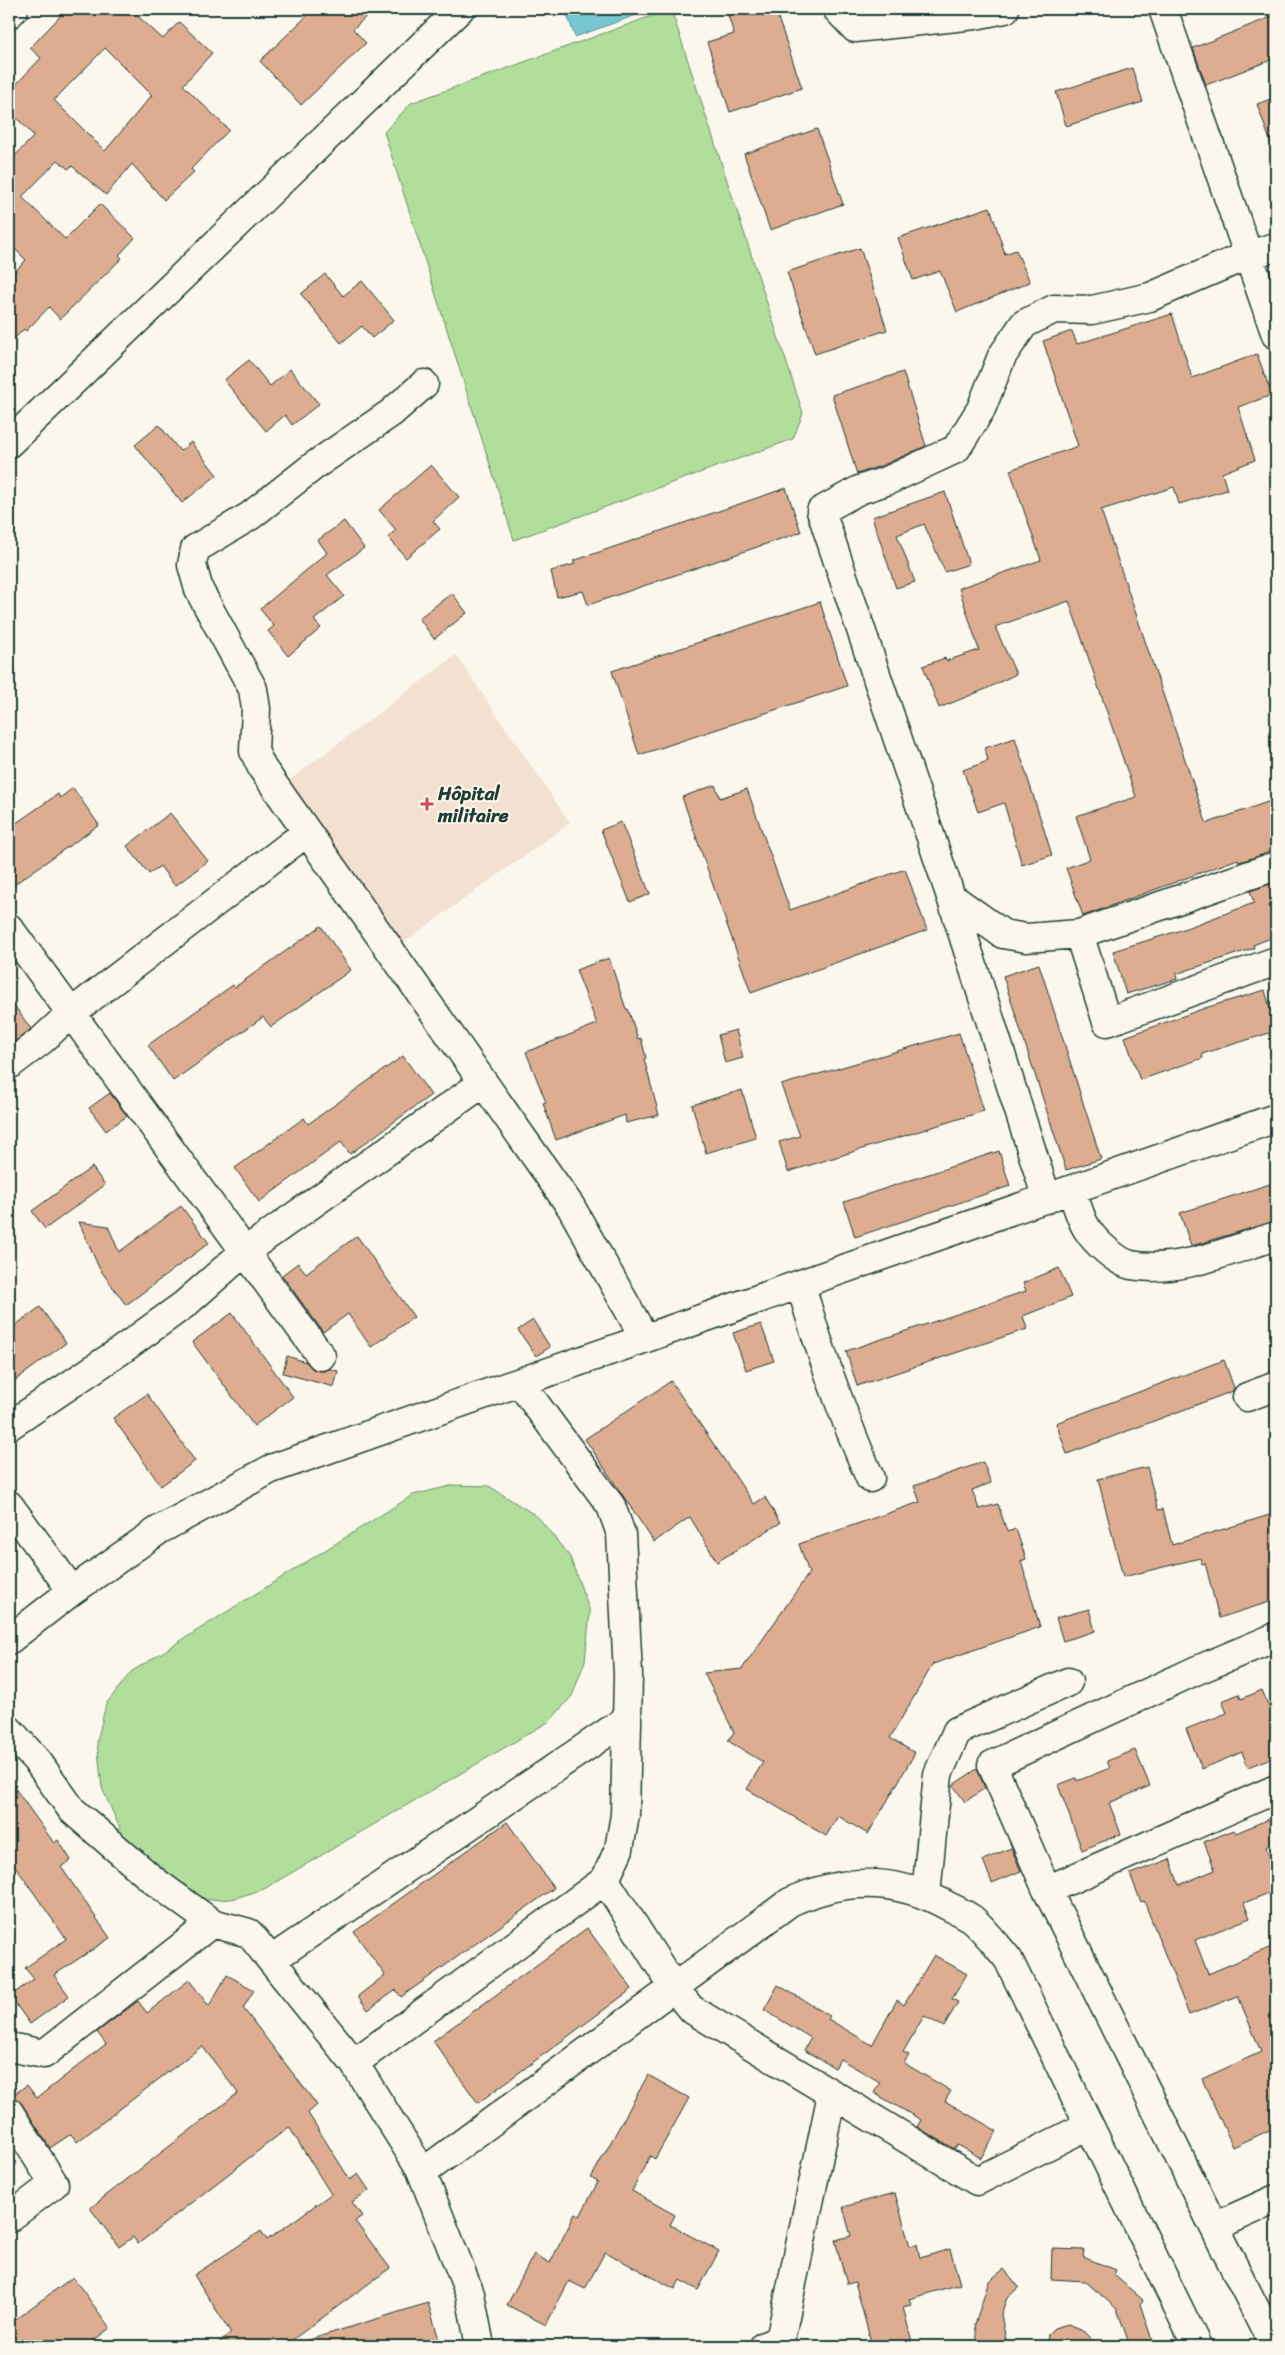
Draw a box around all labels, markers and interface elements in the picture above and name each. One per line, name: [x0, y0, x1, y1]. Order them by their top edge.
place label: Hôpital militaire: [437, 777, 509, 832]
marker: Hôpital militaire: [420, 797, 434, 811]

